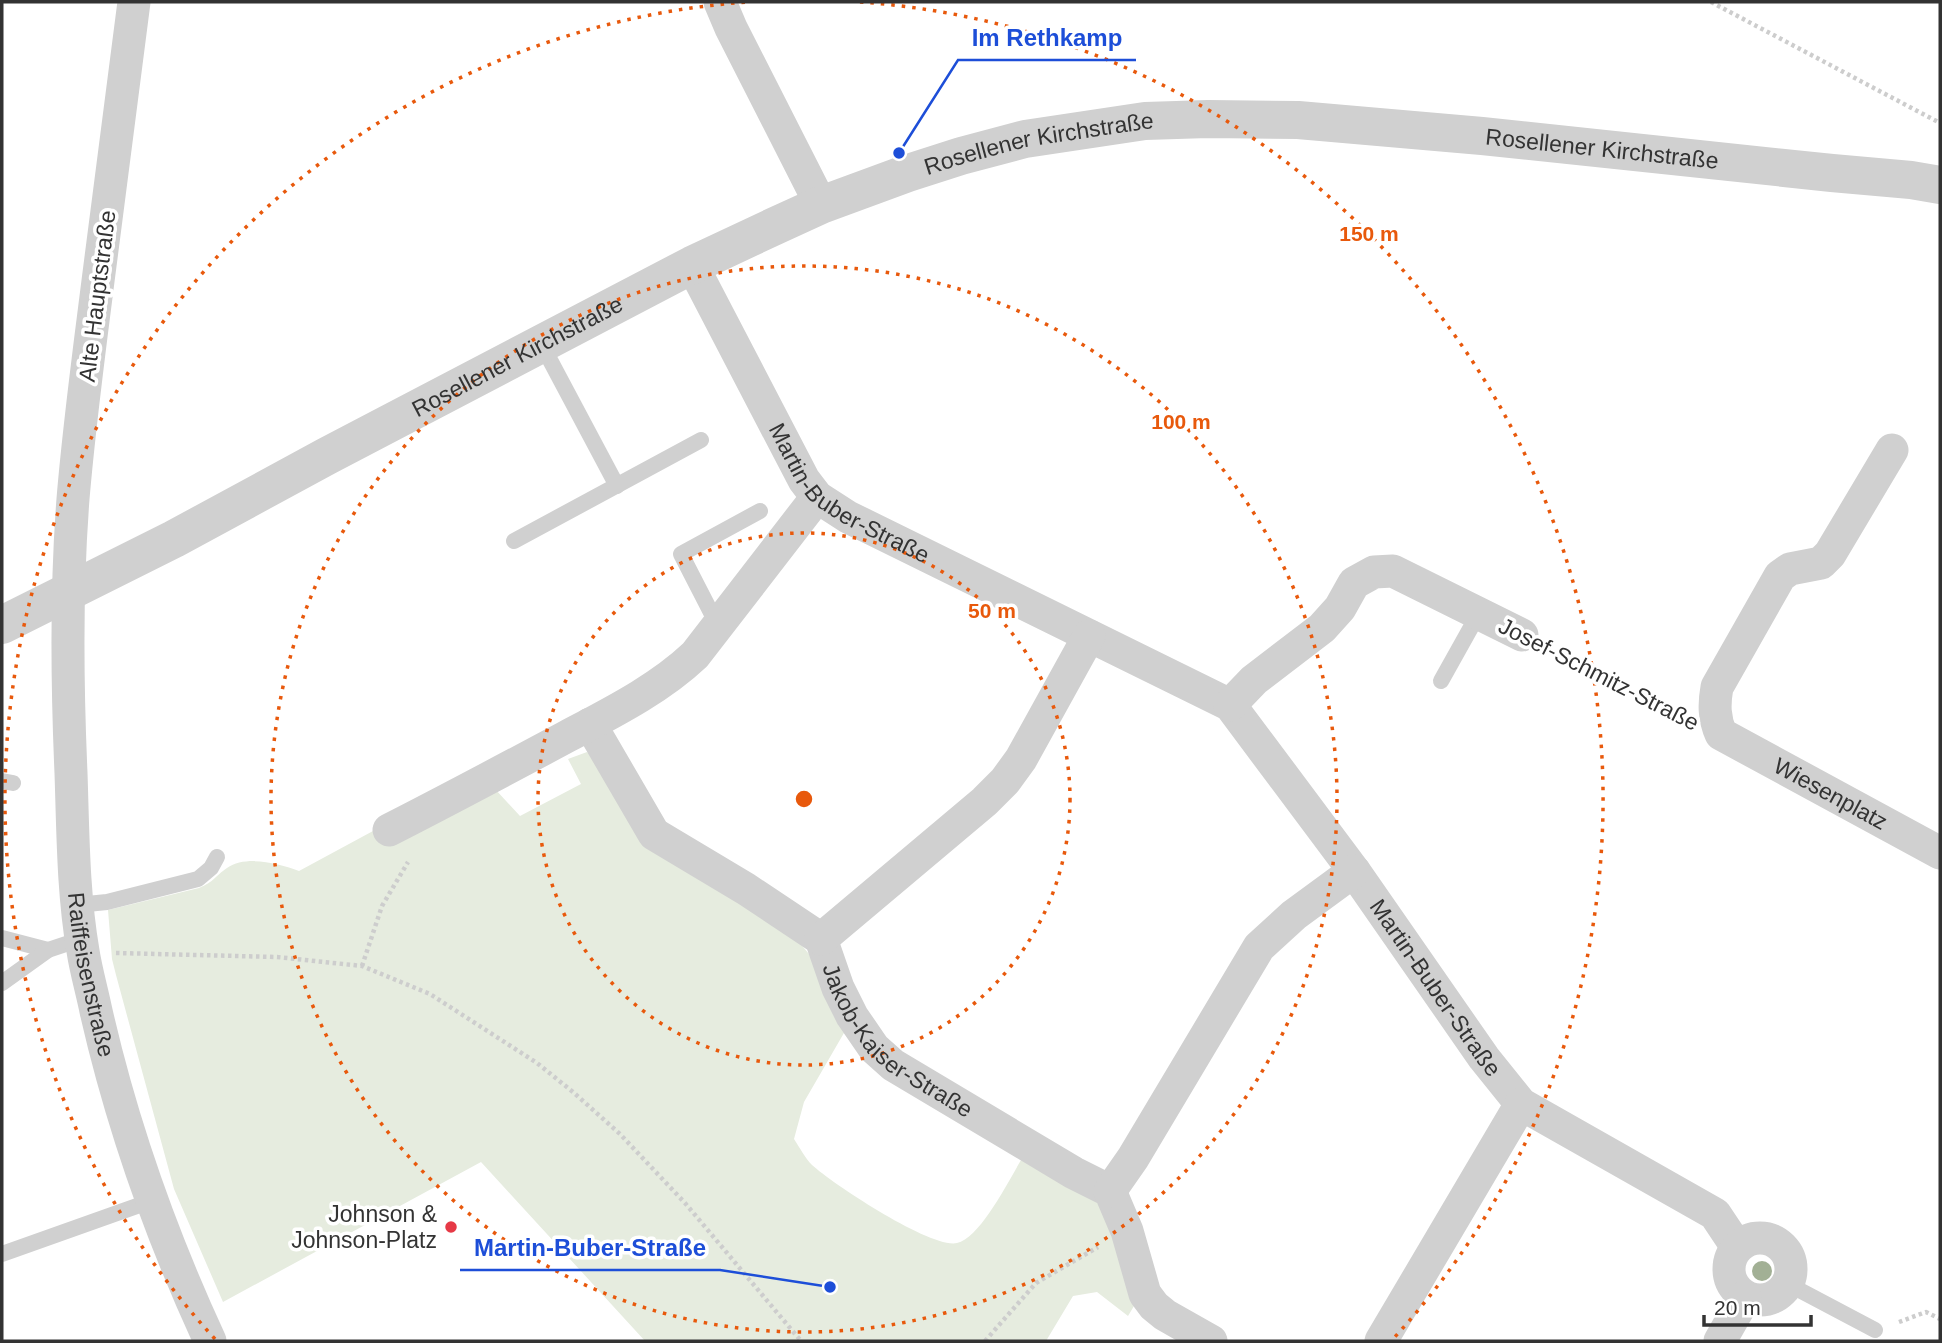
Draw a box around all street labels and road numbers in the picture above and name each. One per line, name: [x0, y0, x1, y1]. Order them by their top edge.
street label: Rosellener Kirchstraße: [921, 108, 1154, 180]
street label: Rosellener Kirchstraße: [1484, 123, 1720, 174]
street label: Alte Hauptstraße: [74, 209, 120, 383]
street label: Rosellener Kirchstraße: [407, 291, 627, 422]
street label: Martin-Buber-Straße: [764, 419, 934, 568]
street label: Josef-Schmitz-Straße: [1495, 612, 1703, 736]
street label: Wiesenplatz: [1769, 752, 1892, 835]
street label: Raiffeisenstraße: [63, 891, 120, 1060]
street label: Martin-Buber-Straße: [1365, 894, 1506, 1081]
street label: Jakob-Kaiser-Straße: [818, 960, 977, 1122]

